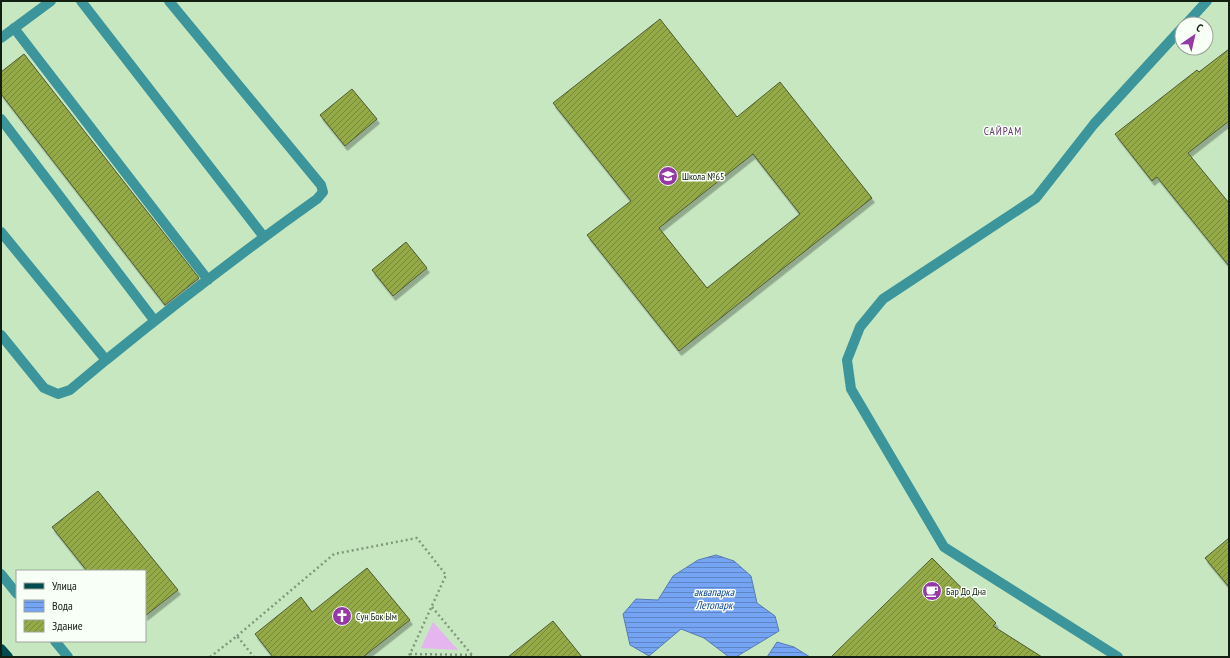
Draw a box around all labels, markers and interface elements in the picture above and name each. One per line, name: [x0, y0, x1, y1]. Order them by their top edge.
north arrow: [1174, 16, 1214, 56]
text: С: [1194, 20, 1206, 35]
district label: САЙРАМ: [984, 124, 1022, 138]
school or university icon: Школа №65: [657, 165, 679, 187]
place label: Школа №65: [682, 170, 725, 183]
legend: [16, 570, 146, 642]
text: Улица: [52, 578, 77, 593]
cafe icon: Бар До Дна: [921, 580, 943, 602]
water label: аквапарка Летопарк: [694, 585, 735, 612]
place label: Бар До Дна: [946, 585, 986, 598]
text: Вода: [52, 598, 73, 613]
church icon: Сун Бок Ым: [331, 605, 353, 627]
place label: Сун Бок Ым: [356, 610, 397, 623]
text: Здание: [52, 618, 83, 633]

